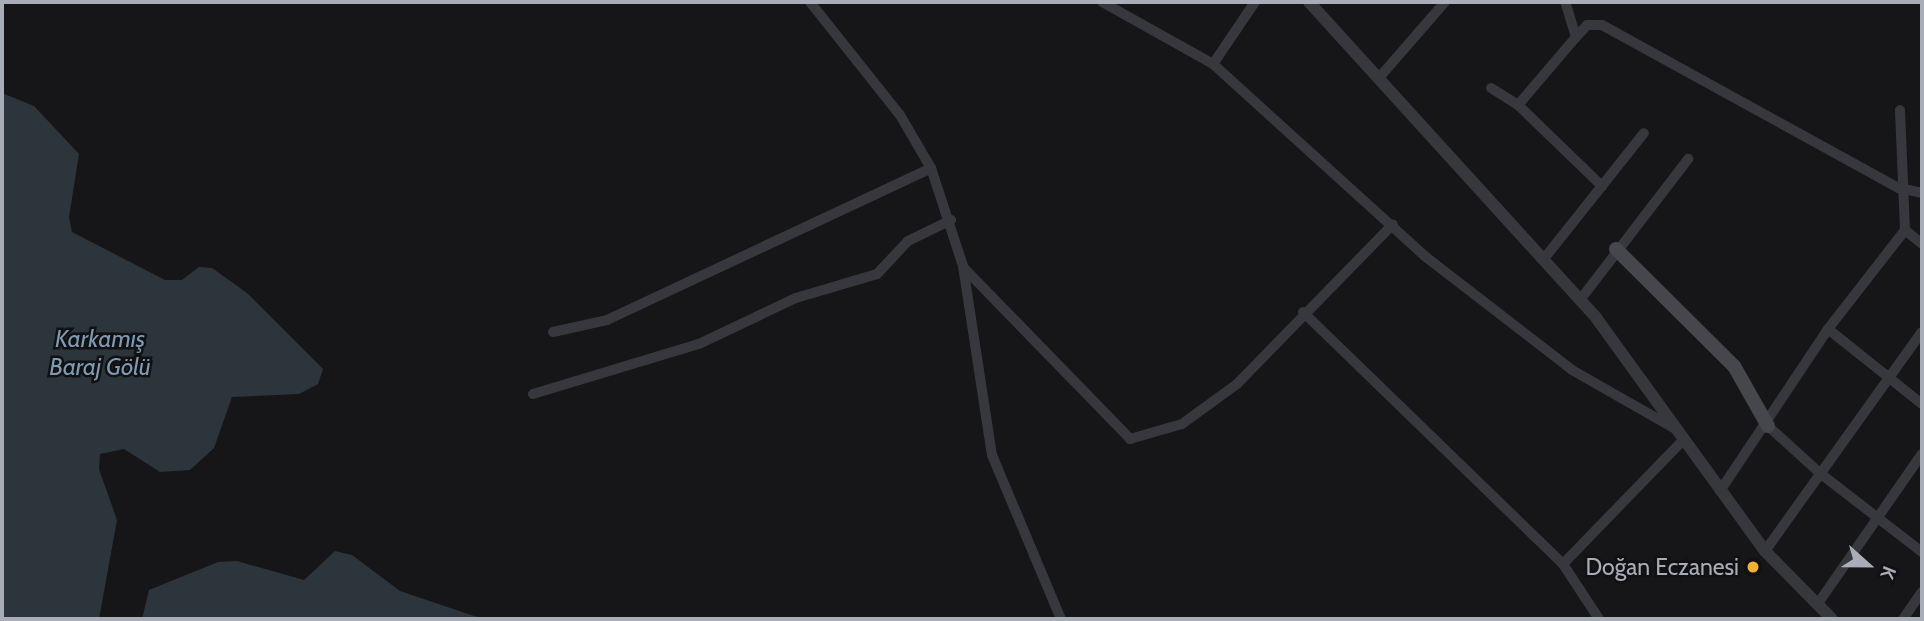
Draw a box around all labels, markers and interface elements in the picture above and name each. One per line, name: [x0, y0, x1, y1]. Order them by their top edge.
water label: Karkamış Baraj Gölü: [49, 325, 151, 381]
north arrow: [1833, 530, 1903, 600]
place label: Doğan Eczanesi: [1586, 553, 1739, 581]
marker: Doğan Eczanesi: [1745, 559, 1761, 575]
text: K: [1875, 563, 1901, 582]

